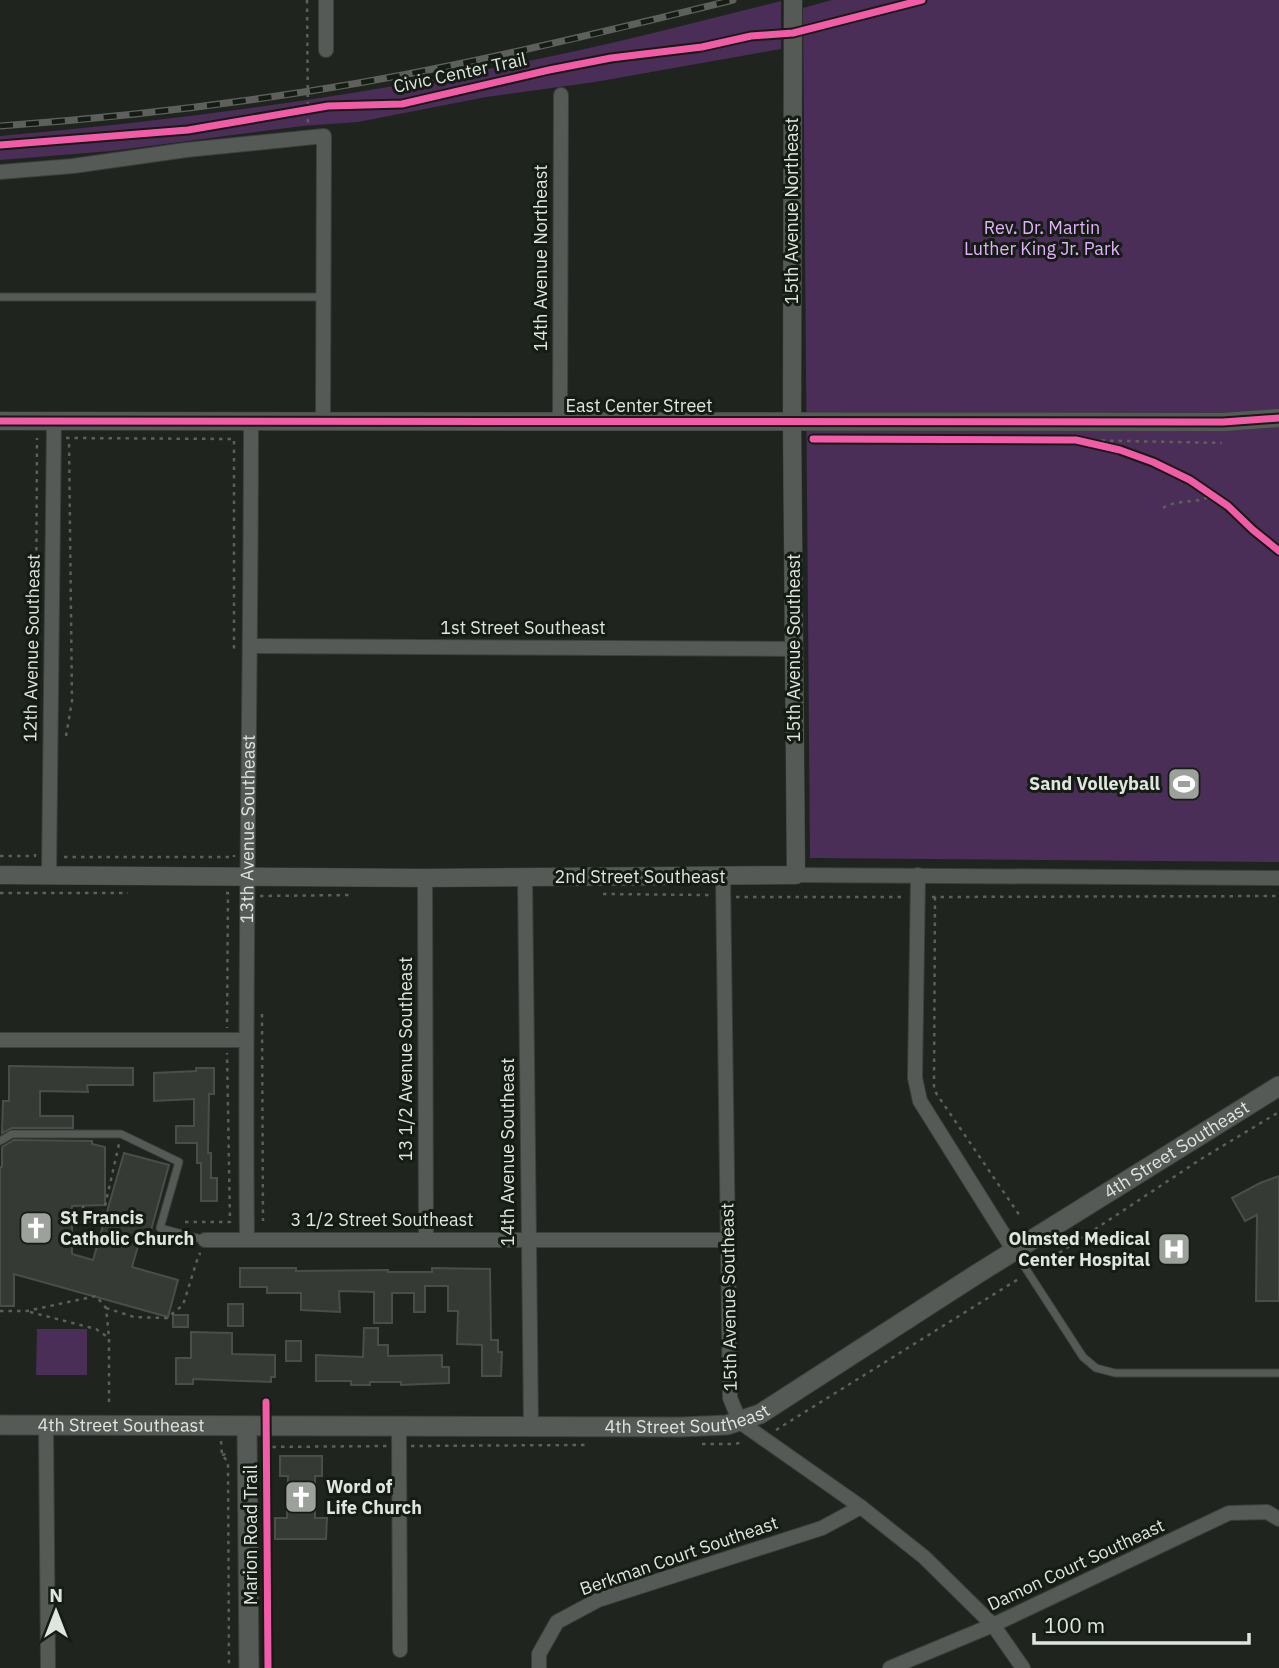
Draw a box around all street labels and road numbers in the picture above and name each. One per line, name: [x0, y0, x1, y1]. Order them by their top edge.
street label: Civic Center Trail: [391, 47, 529, 98]
street label: 15th Avenue Northeast: [780, 117, 803, 305]
street label: 14th Avenue Northeast: [529, 164, 552, 352]
street label: East Center Street: [566, 394, 712, 417]
street label: 12th Avenue Southeast: [18, 554, 45, 742]
street label: 15th Avenue Southeast: [782, 554, 805, 742]
street label: 1st Street Southeast: [440, 616, 606, 639]
street label: 13th Avenue Southeast: [235, 735, 260, 923]
street label: 2nd Street Southeast: [554, 865, 726, 888]
street label: 13 1/2 Avenue Southeast: [394, 957, 417, 1161]
street label: 14th Avenue Southeast: [496, 1058, 519, 1246]
street label: 4th Street Southeast: [1099, 1095, 1253, 1203]
street label: 15th Avenue Southeast: [715, 1203, 742, 1391]
street label: 3 1/2 Street Southeast: [290, 1208, 474, 1231]
street label: 4th Street Southeast: [604, 1399, 774, 1438]
street label: 4th Street Southeast: [37, 1413, 205, 1437]
street label: Marion Road Trail: [239, 1465, 262, 1605]
street label: Berkman Court Southeast: [577, 1511, 781, 1600]
street label: Damon Court Southeast: [984, 1513, 1168, 1616]

